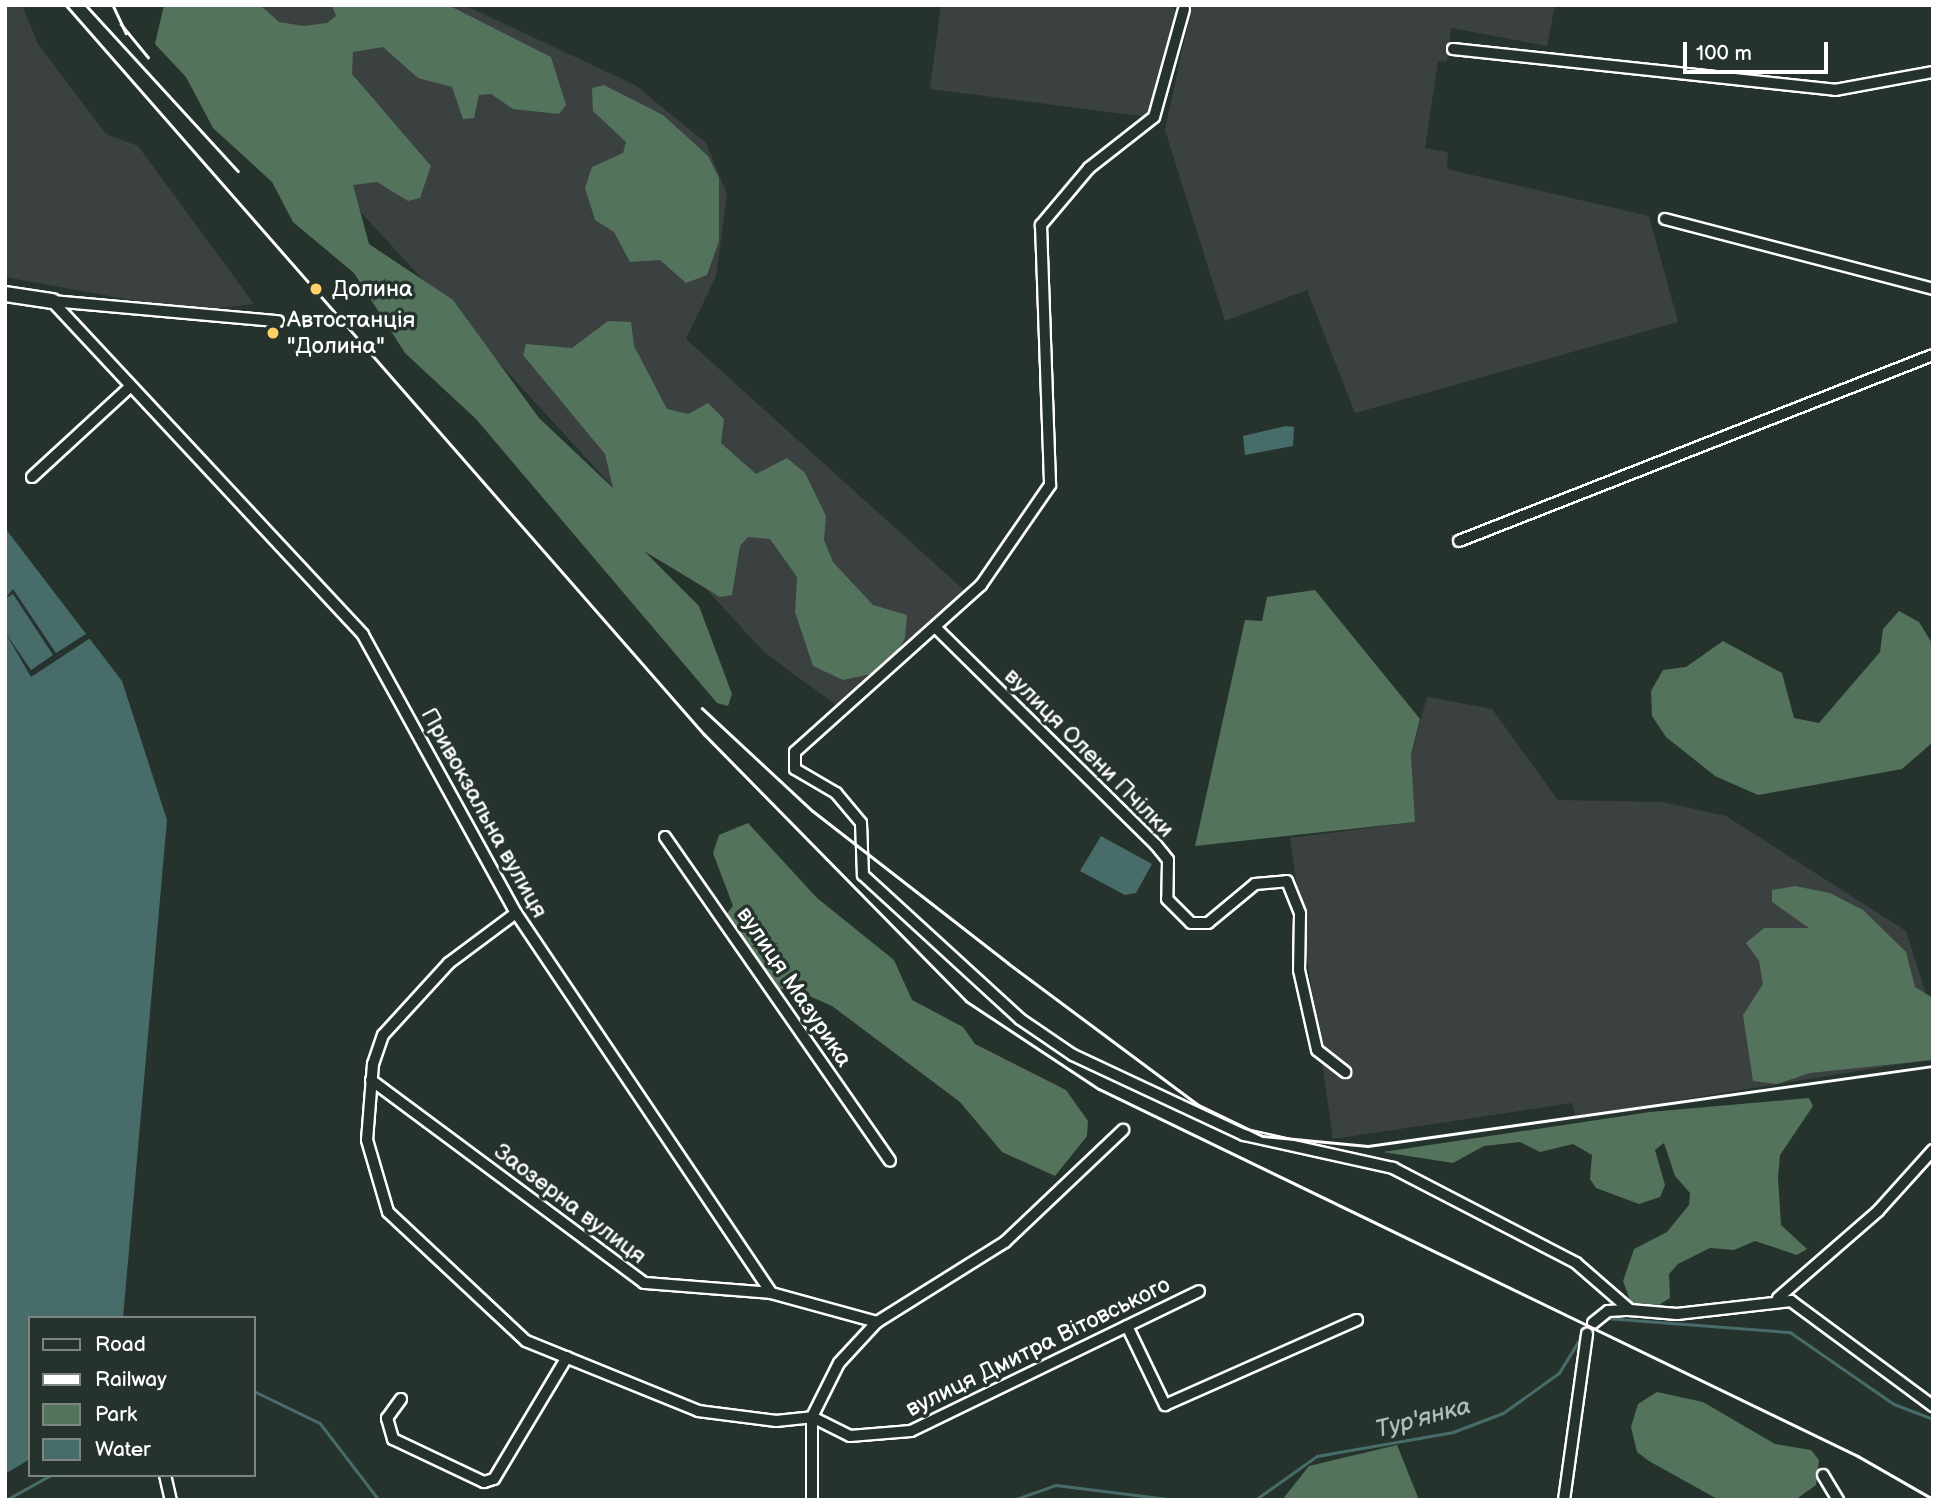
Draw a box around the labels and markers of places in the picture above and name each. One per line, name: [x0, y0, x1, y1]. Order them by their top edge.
place label: Долина: [332, 275, 413, 303]
marker: Долина: [306, 279, 326, 299]
place label: Автостанція "Долина": [287, 306, 415, 360]
marker: Автостанція "Долина": [265, 325, 281, 341]

